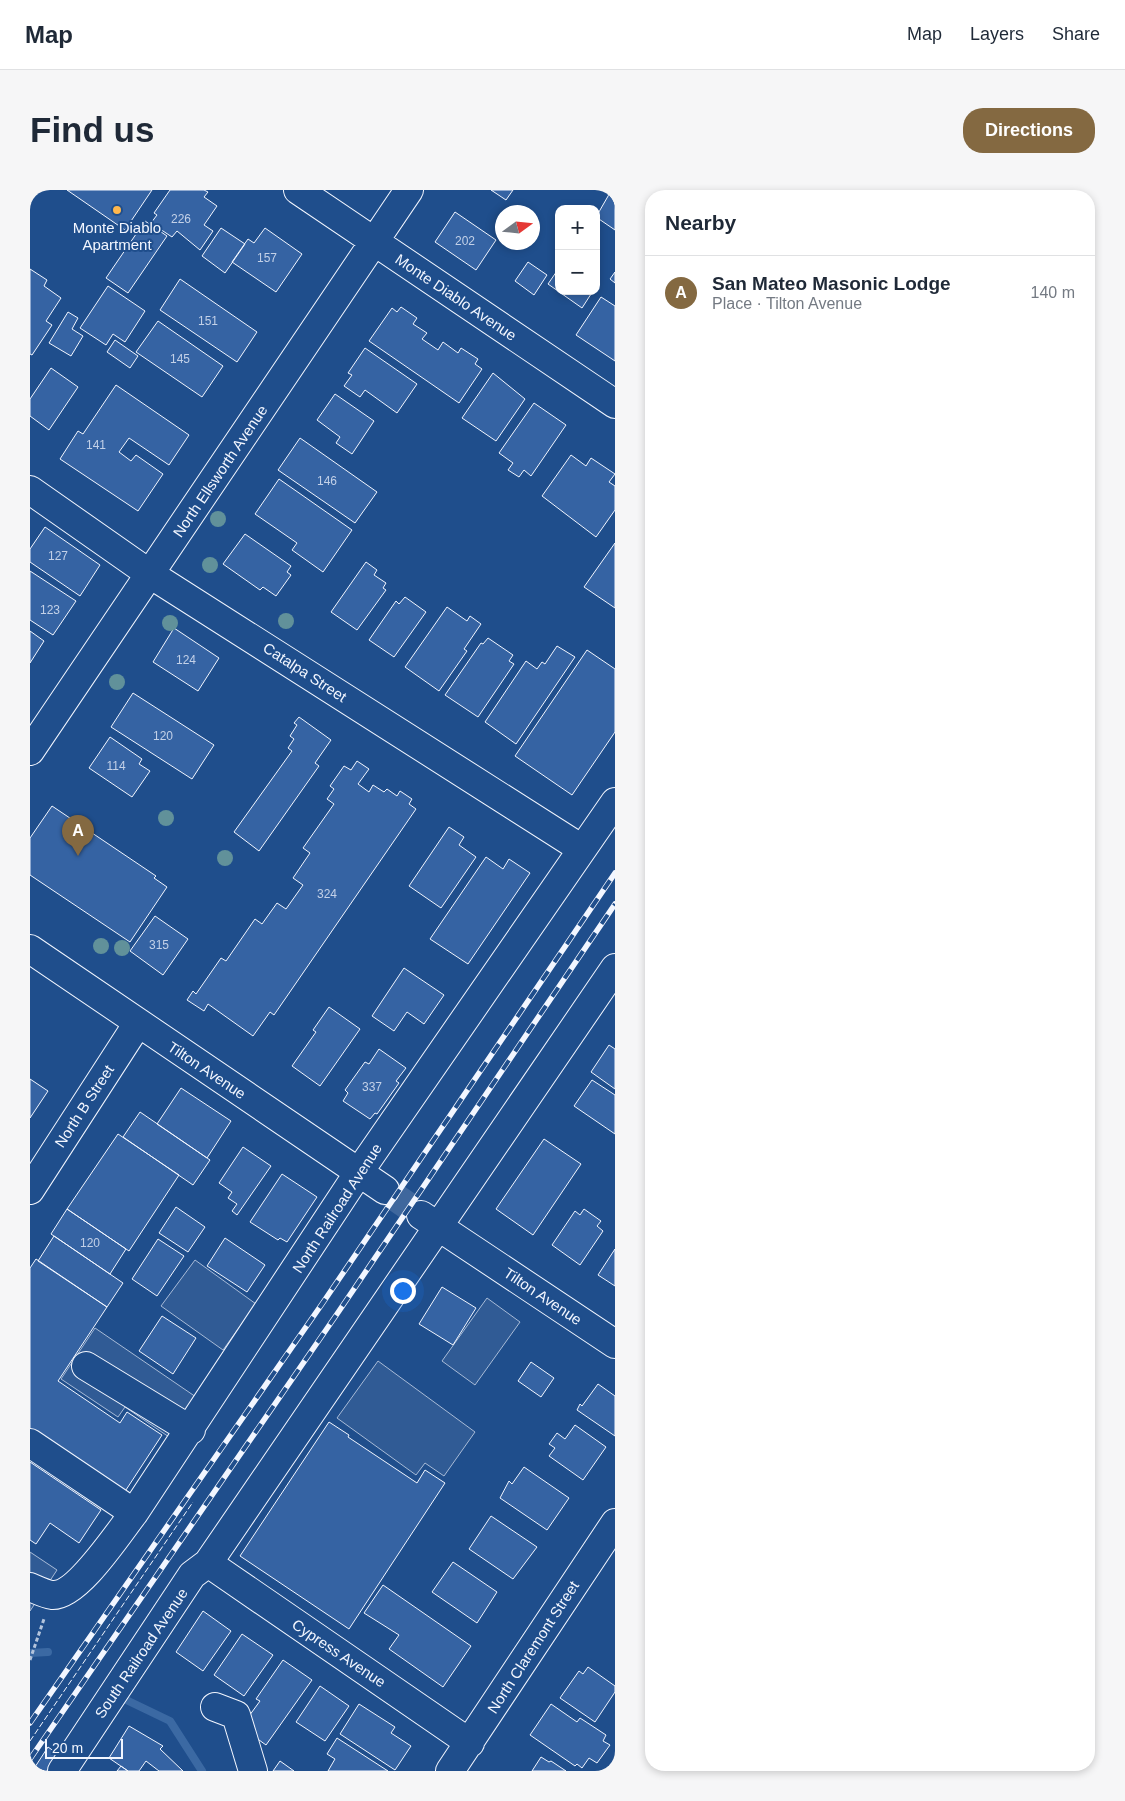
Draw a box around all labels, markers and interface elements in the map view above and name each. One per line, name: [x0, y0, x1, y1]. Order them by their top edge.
text: Map: [25, 21, 73, 48]
text: Map: [907, 24, 942, 44]
text: Layers: [970, 24, 1024, 44]
text: Share: [1052, 24, 1100, 44]
button: Directions: [963, 108, 1095, 153]
text: Find us: [30, 110, 154, 149]
marker: Monte Diablo Apartment: [111, 204, 123, 216]
north arrow: [495, 205, 540, 250]
map controls: [555, 205, 600, 295]
button: +: [555, 205, 600, 250]
text: Nearby: [665, 211, 736, 234]
house number: 226: [171, 212, 191, 226]
place label: Monte Diablo Apartment: [73, 219, 161, 253]
house number: 202: [455, 234, 475, 248]
street label: Monte Diablo Avenue: [392, 250, 520, 344]
button: −: [555, 250, 600, 295]
house number: 157: [257, 251, 277, 265]
text: San Mateo Masonic Lodge: [712, 273, 951, 294]
text: A: [675, 284, 687, 301]
text: 140 m: [1031, 284, 1075, 301]
text: Place · Tilton Avenue: [712, 295, 862, 312]
house number: 151: [198, 314, 218, 328]
house number: 145: [170, 352, 190, 366]
street label: North Ellsworth Avenue: [169, 402, 271, 540]
house number: 141: [86, 438, 106, 452]
house number: 146: [317, 474, 337, 488]
house number: 127: [48, 549, 68, 563]
house number: 123: [40, 603, 60, 617]
street label: Catalpa Street: [260, 639, 351, 706]
house number: 124: [176, 653, 196, 667]
house number: 120: [153, 729, 173, 743]
house number: 114: [106, 759, 126, 773]
pin: A: [62, 815, 94, 856]
house number: 324: [317, 887, 337, 901]
house number: 315: [149, 938, 169, 952]
street label: Tilton Avenue: [165, 1038, 249, 1102]
street label: North B Street: [51, 1061, 117, 1150]
house number: 337: [362, 1080, 382, 1094]
street label: North Railroad Avenue: [289, 1140, 385, 1276]
house number: 120: [80, 1236, 100, 1250]
street label: Tilton Avenue: [501, 1264, 585, 1328]
your location: [390, 1278, 416, 1304]
street label: North Claremont Street: [484, 1577, 583, 1716]
street label: South Railroad Avenue: [91, 1585, 191, 1721]
street label: Cypress Avenue: [289, 1615, 389, 1691]
scale bar: [45, 1736, 122, 1759]
text: 20 m: [52, 1740, 83, 1756]

